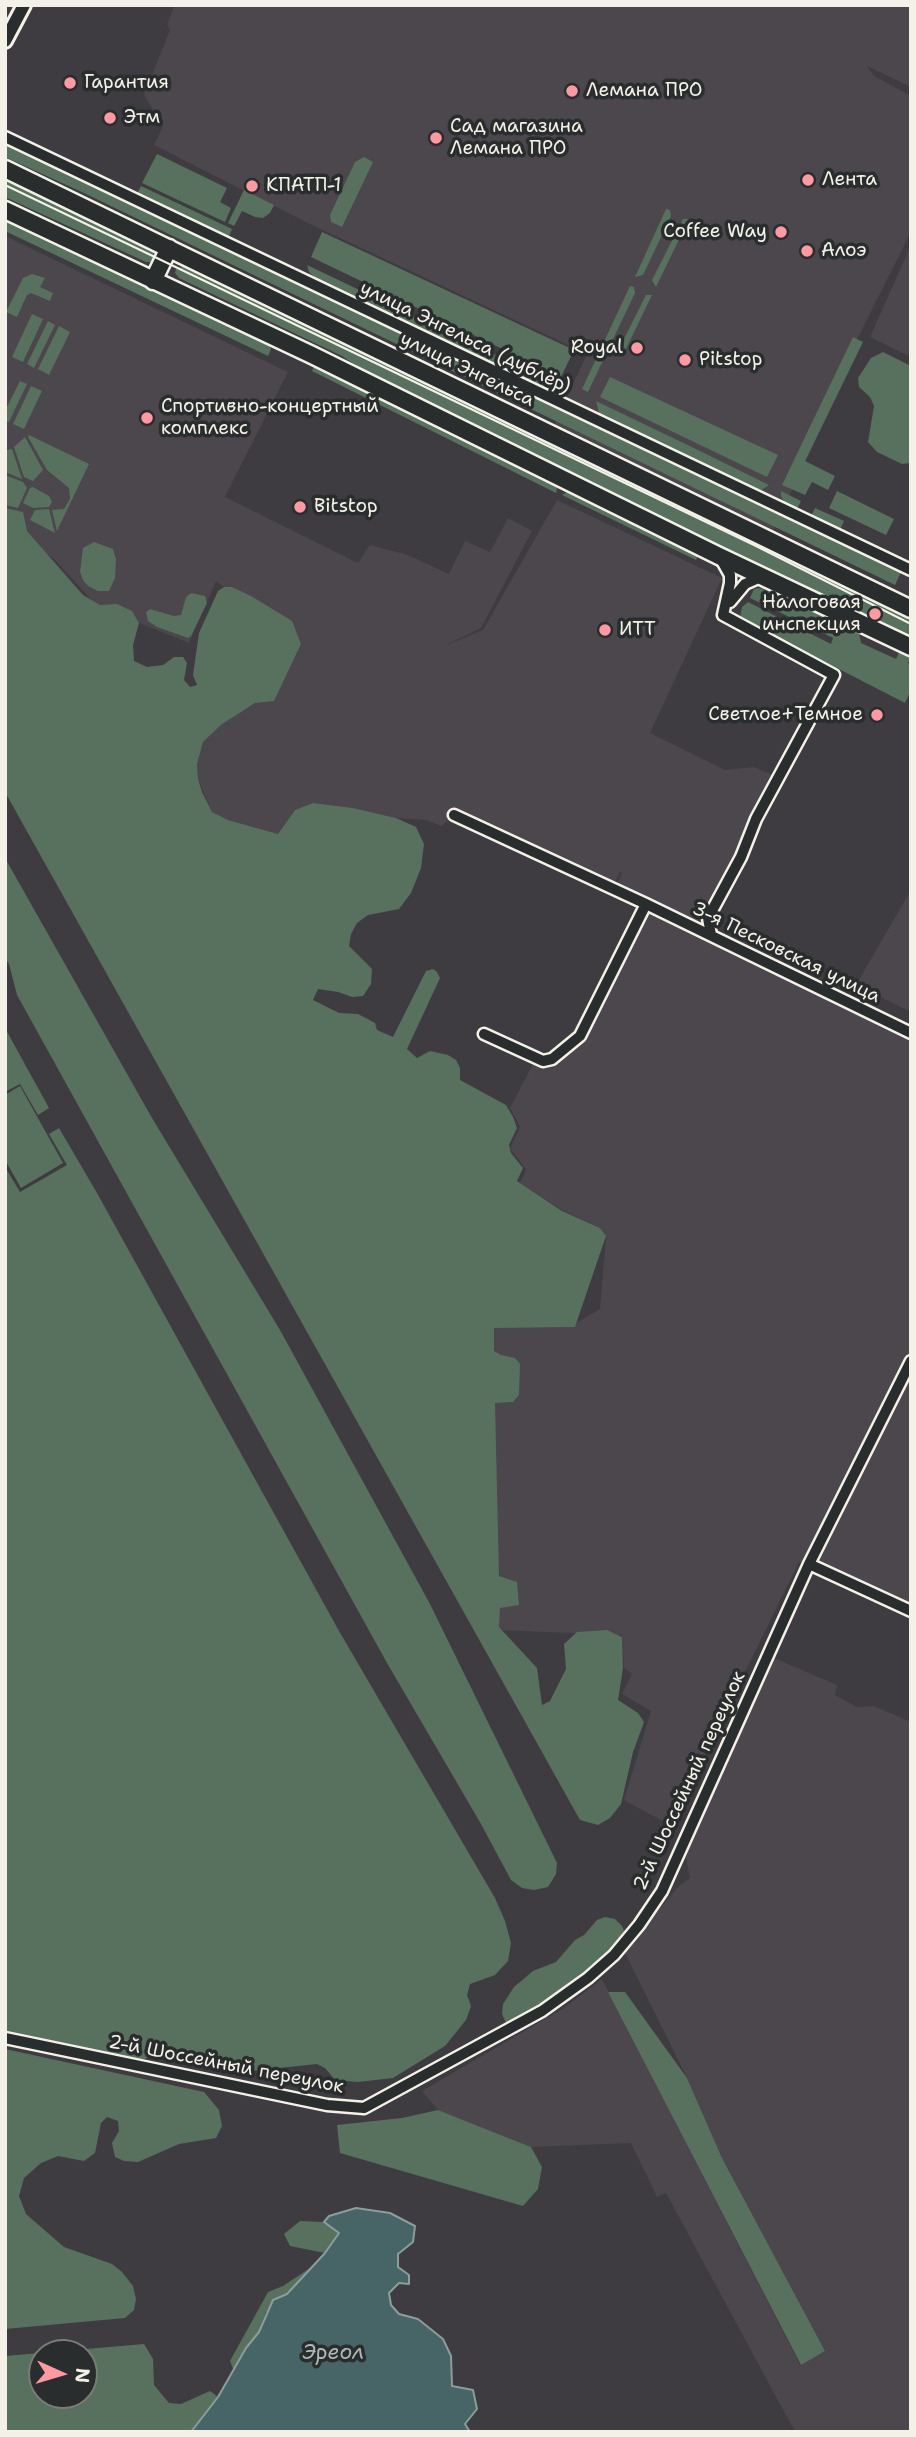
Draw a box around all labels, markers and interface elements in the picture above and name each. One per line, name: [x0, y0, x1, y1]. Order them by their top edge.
place label: Гарантия: [84, 72, 169, 94]
marker: Гарантия: [62, 75, 78, 91]
place label: Лемана ПРО: [586, 80, 703, 102]
marker: Лемана ПРО: [564, 83, 580, 99]
place label: Этм: [124, 107, 160, 129]
marker: Этм: [102, 110, 118, 126]
place label: Сад магазина Лемана ПРО: [450, 116, 583, 160]
marker: Сад магазина Лемана ПРО: [428, 130, 444, 146]
place label: Лента: [822, 169, 877, 191]
marker: Лента: [800, 172, 816, 188]
place label: КПАТП-1: [266, 175, 342, 197]
marker: КПАТП-1: [244, 178, 260, 194]
place label: Coffee Way: [663, 221, 767, 243]
marker: Coffee Way: [773, 224, 789, 240]
place label: Алоэ: [821, 240, 866, 262]
marker: Алоэ: [799, 243, 815, 259]
street label: улица Энгельса (дублёр): [356, 277, 574, 399]
street label: улица Энгельса: [396, 328, 538, 412]
place label: Royal: [571, 337, 623, 359]
marker: Royal: [629, 340, 645, 356]
place label: Pitstop: [699, 349, 762, 371]
marker: Pitstop: [677, 352, 693, 368]
place label: Спортивно-концертный комплекс: [161, 396, 379, 440]
marker: Спортивно-концертный комплекс: [139, 410, 155, 426]
place label: Bitstop: [314, 496, 378, 518]
marker: Bitstop: [292, 499, 308, 515]
place label: Налоговая инспекция: [762, 592, 861, 636]
marker: Налоговая инспекция: [867, 606, 883, 622]
place label: ИТТ: [619, 619, 656, 641]
marker: ИТТ: [597, 622, 613, 638]
place label: Светлое+Темное: [708, 704, 863, 726]
marker: Светлое+Темное: [869, 707, 885, 723]
street label: 3-я Песковская улица: [688, 897, 884, 1009]
street label: 2-й Шоссейный переулок: [629, 1668, 751, 1894]
street label: 2-й Шоссейный переулок: [107, 2031, 345, 2099]
north arrow: [28, 2339, 98, 2409]
water label: Эреол: [302, 2341, 364, 2367]
text: N: [69, 2367, 95, 2384]

